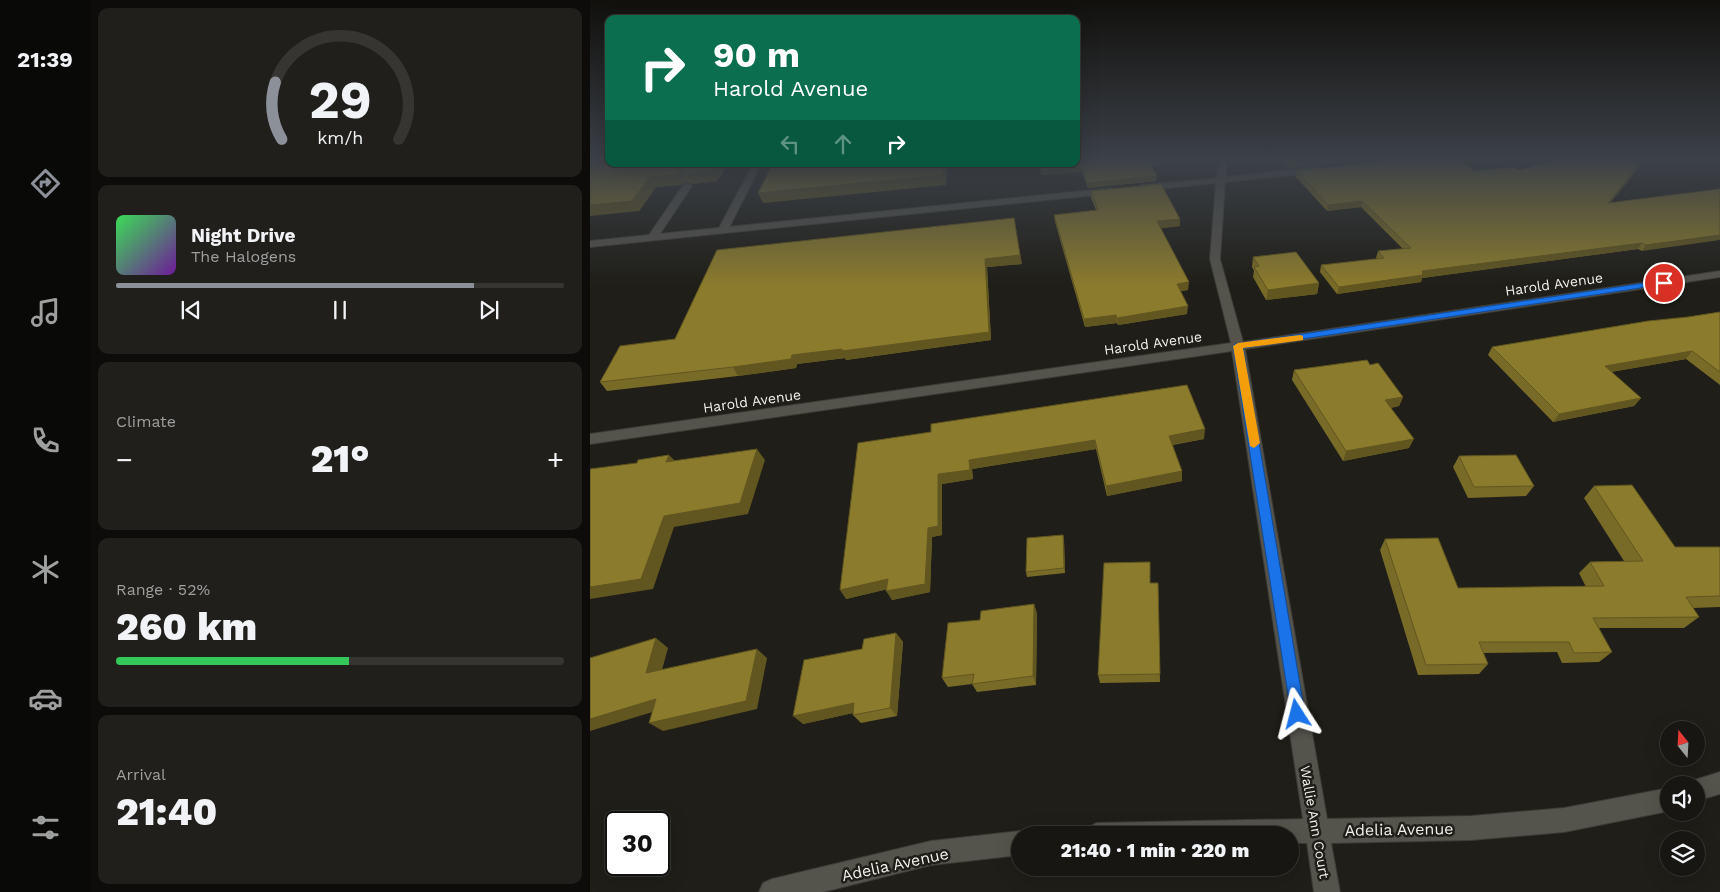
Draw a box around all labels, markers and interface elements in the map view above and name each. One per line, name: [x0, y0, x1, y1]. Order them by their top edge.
text: 90 m: [713, 34, 800, 76]
icon: right: [630, 35, 695, 100]
text: 21:39: [17, 47, 73, 72]
text: 29: [308, 70, 372, 131]
text: Harold Avenue: [713, 76, 868, 101]
text: km/h: [317, 127, 363, 148]
icon: left: [776, 130, 804, 158]
icon: ahead: [829, 130, 857, 158]
icon: right: [882, 130, 910, 158]
icon: directions: [28, 166, 63, 201]
text: Night Drive: [191, 224, 296, 247]
text: The Halogens: [191, 247, 296, 266]
pin: [1643, 262, 1685, 304]
street label: Harold Avenue: [1504, 269, 1604, 299]
icon: arrive: [1650, 269, 1678, 297]
icon: music: [28, 295, 63, 330]
icon: previous: [177, 296, 205, 324]
icon: pause: [326, 296, 354, 324]
icon: next: [475, 296, 503, 324]
street label: Harold Avenue: [1103, 328, 1203, 358]
street label: Harold Avenue: [702, 386, 802, 416]
text: Climate: [116, 412, 176, 431]
icon: phone: [28, 423, 63, 458]
text: 21°: [310, 437, 370, 481]
text: −: [116, 443, 133, 476]
text: +: [547, 443, 564, 476]
icon: climate: [28, 552, 63, 587]
text: Range · 52%: [116, 580, 210, 599]
text: 260 km: [116, 605, 257, 649]
icon: car: [28, 681, 63, 716]
position arrow: [1270, 687, 1322, 739]
north arrow: [1660, 721, 1705, 766]
map controls: [1660, 721, 1705, 876]
street label: Wallie Ann Court: [1297, 764, 1333, 880]
text: Arrival: [116, 765, 166, 784]
button: sound: [1660, 776, 1705, 821]
text: 21:40: [116, 790, 217, 834]
icon: filters: [28, 810, 63, 845]
speed limit sign: 30: [605, 811, 670, 876]
street label: Adelia Avenue: [1344, 819, 1454, 840]
button: layers: [1660, 831, 1705, 876]
text: 21:40 · 1 min · 220 m: [1061, 839, 1249, 862]
street label: Adelia Avenue: [840, 844, 950, 885]

